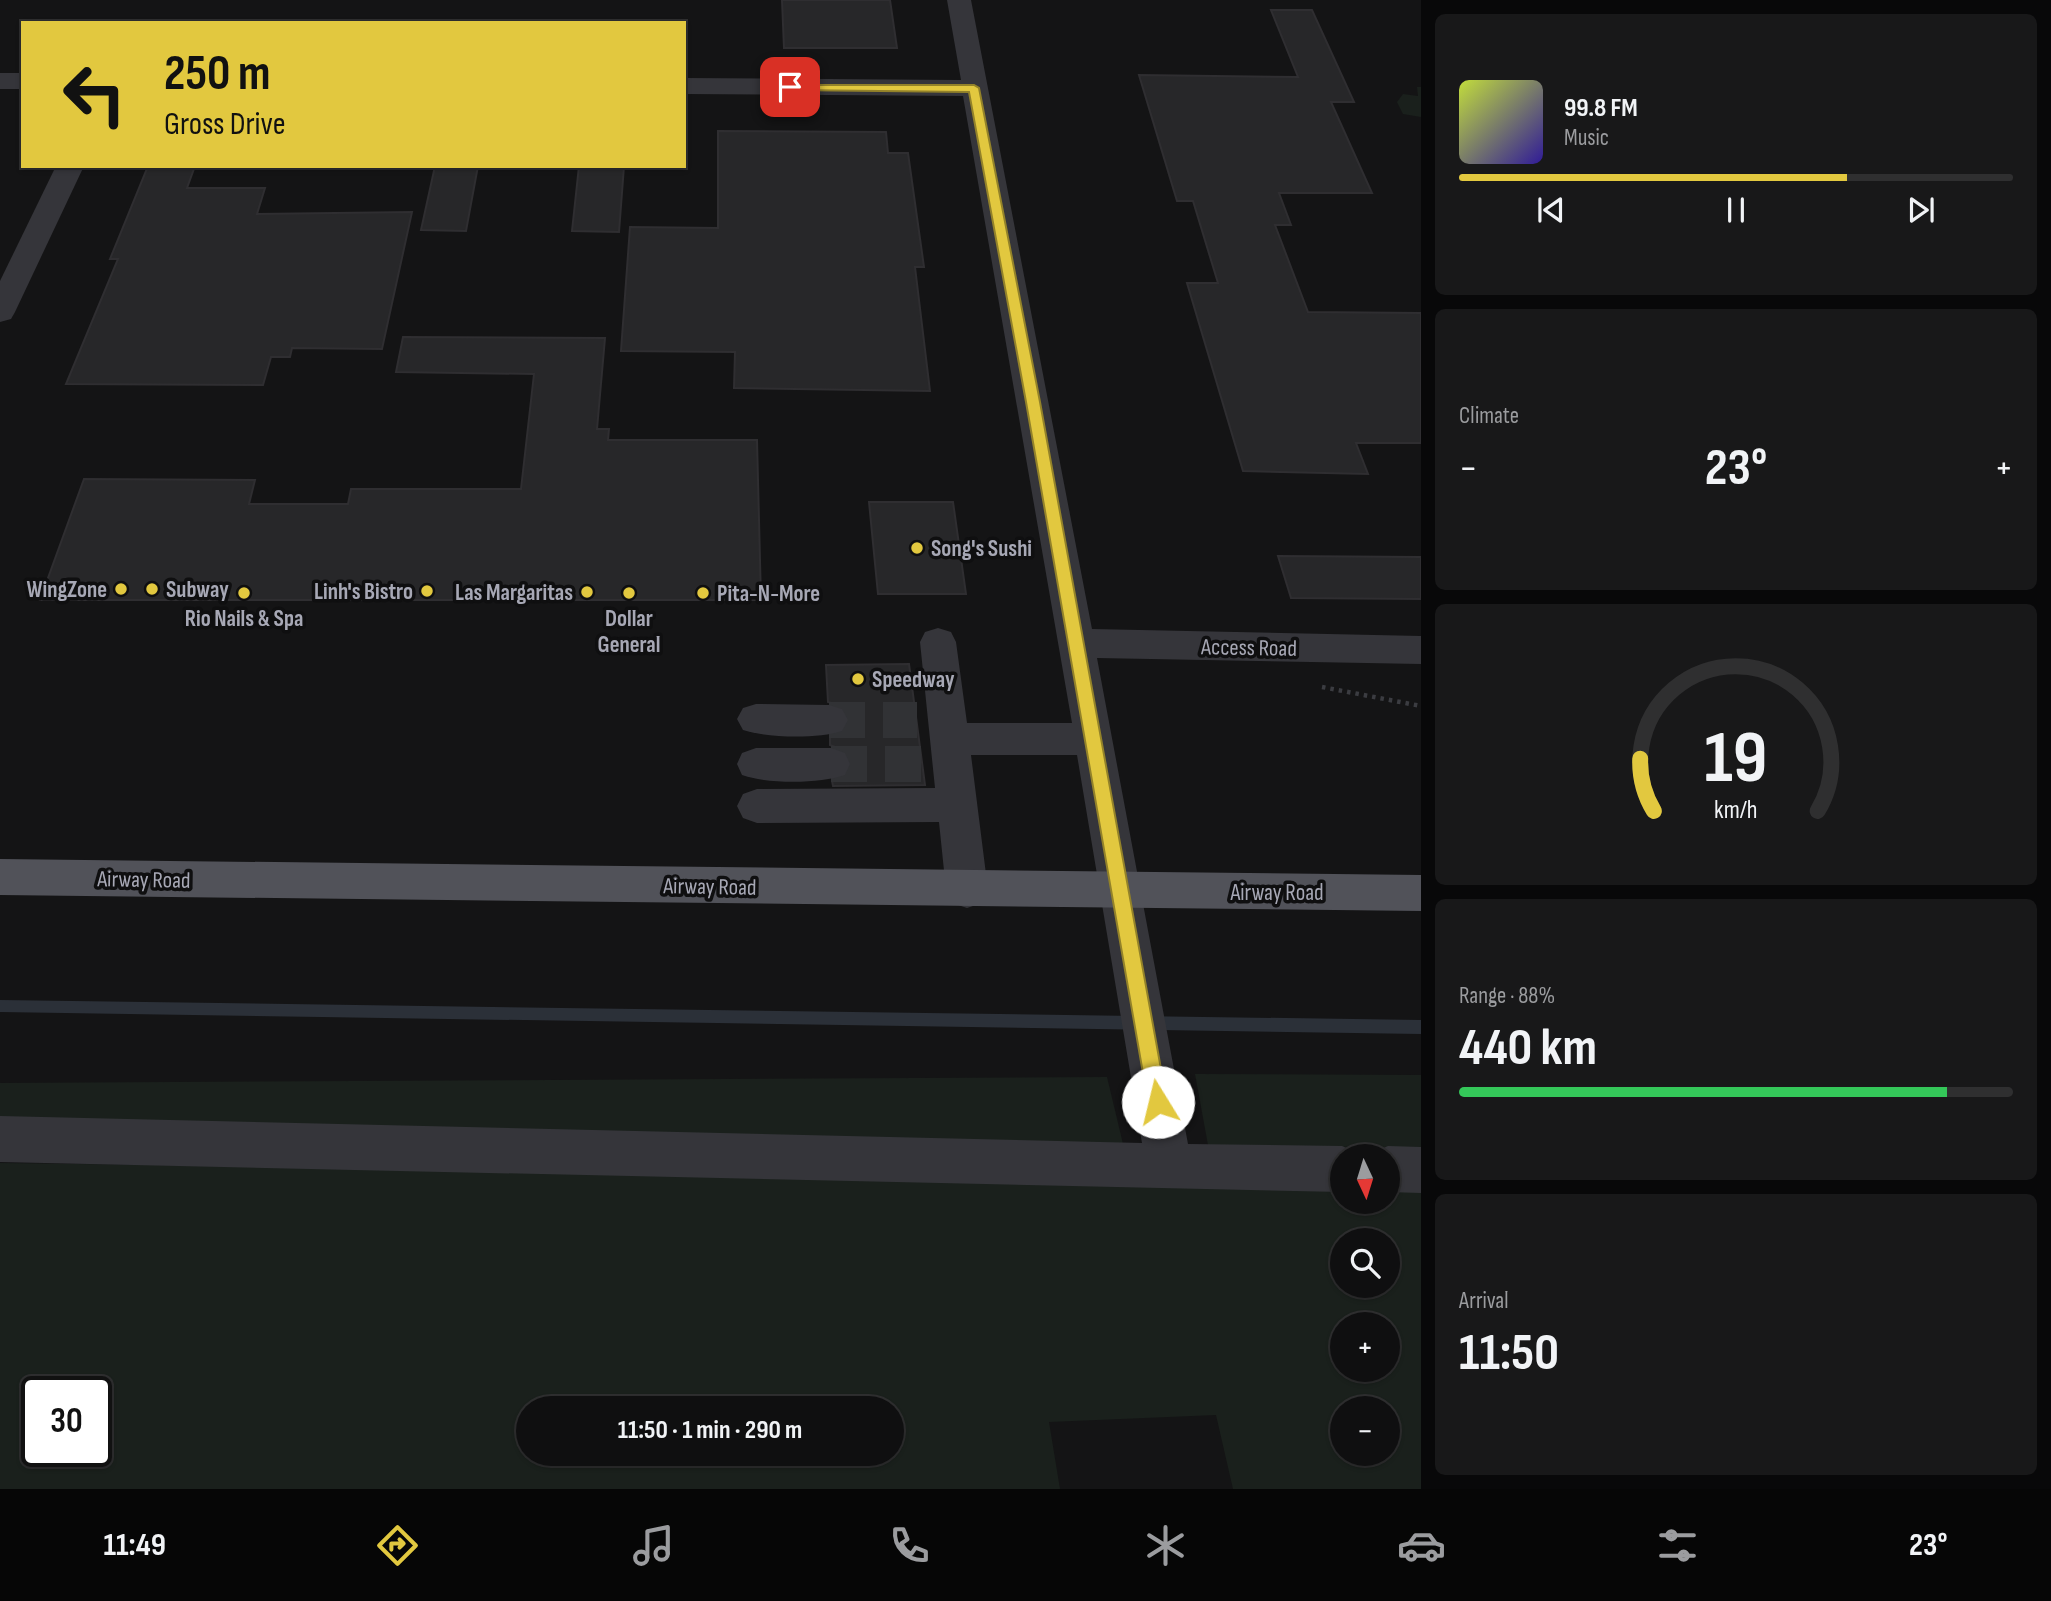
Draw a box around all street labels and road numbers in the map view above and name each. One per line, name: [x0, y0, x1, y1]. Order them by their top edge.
street label: Access Road: [1200, 633, 1297, 663]
street label: Airway Road: [96, 865, 191, 895]
street label: Airway Road: [662, 872, 757, 902]
street label: Airway Road: [1229, 879, 1324, 907]

